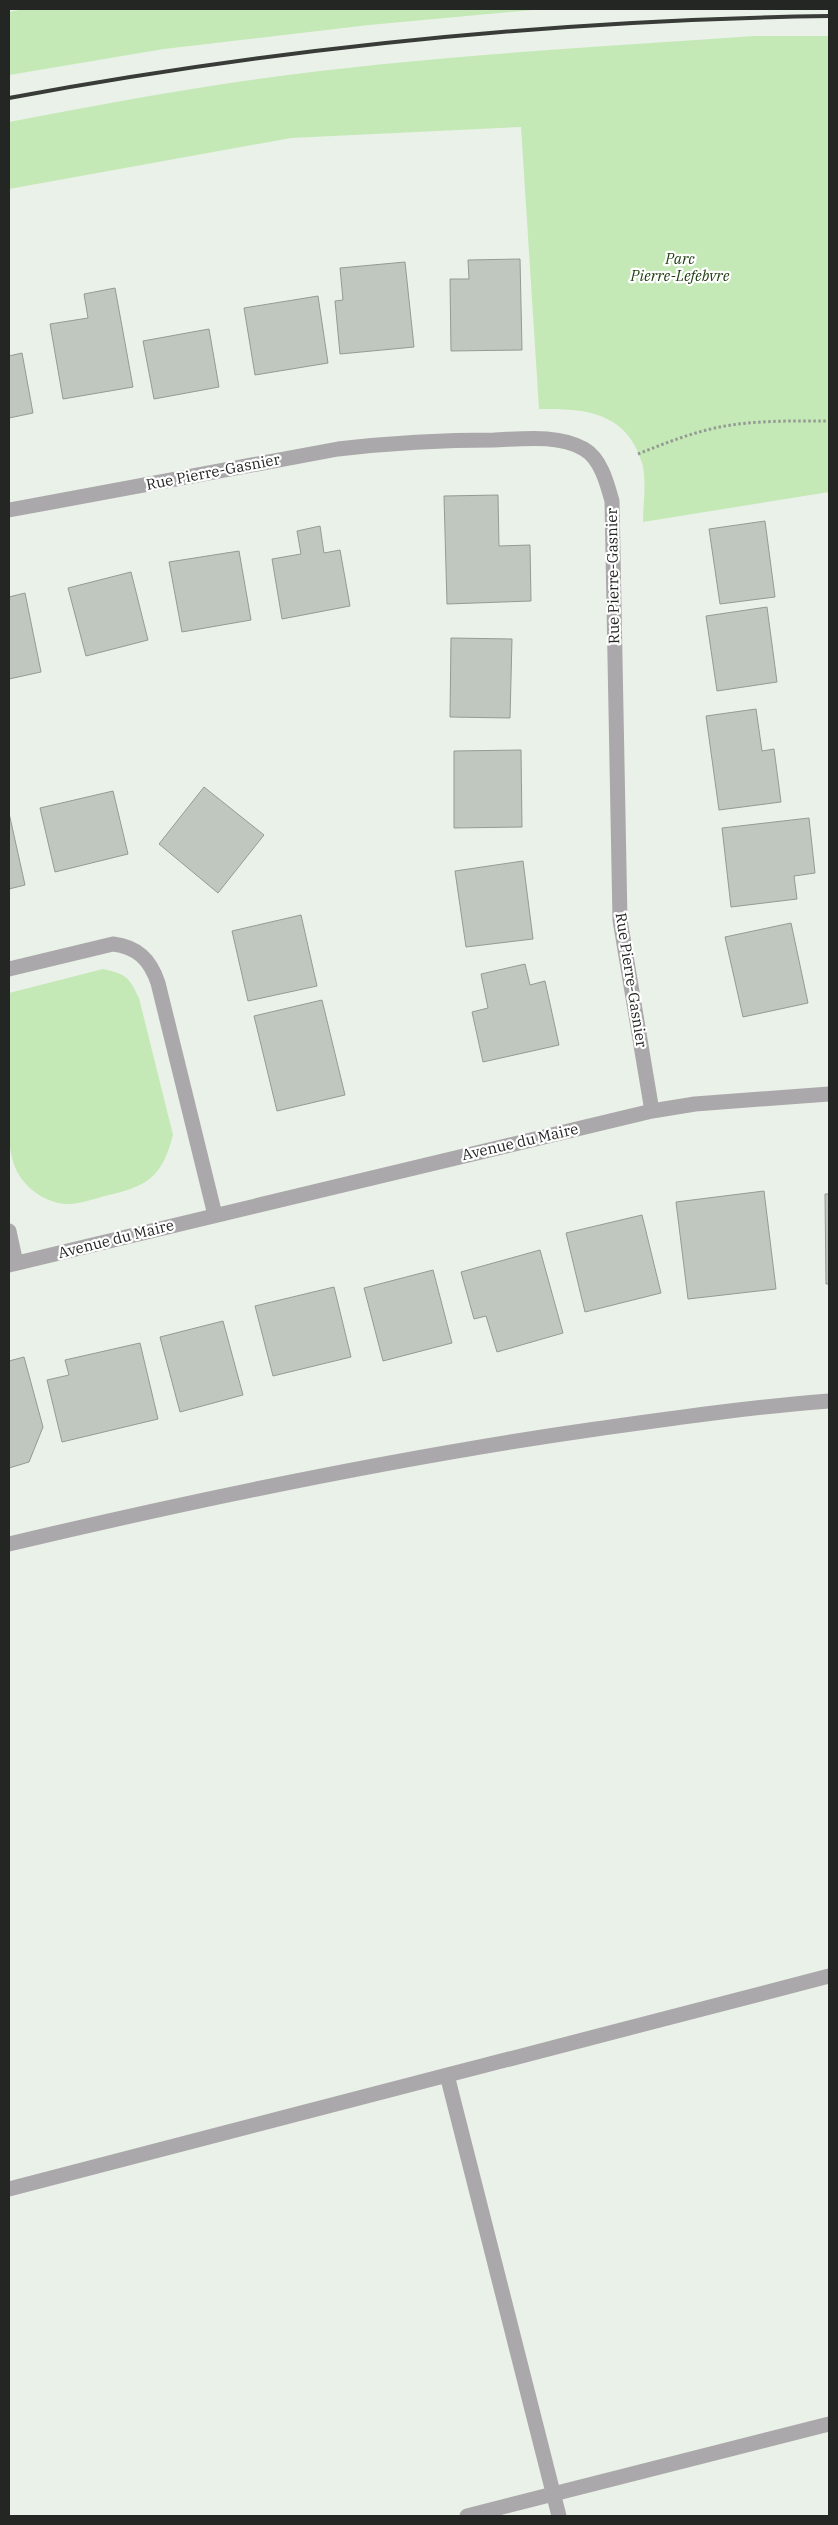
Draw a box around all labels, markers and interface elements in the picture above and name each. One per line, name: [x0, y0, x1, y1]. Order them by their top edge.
park label: Parc Pierre-Lefebvre: [630, 249, 730, 285]
street label: Rue Pierre-Gasnier: [144, 449, 282, 494]
street label: Rue Pierre-Gasnier: [602, 507, 623, 644]
street label: Rue Pierre-Gasnier: [611, 911, 652, 1049]
street label: Avenue du Maire: [460, 1119, 580, 1164]
street label: Avenue du Maire: [56, 1215, 176, 1262]

